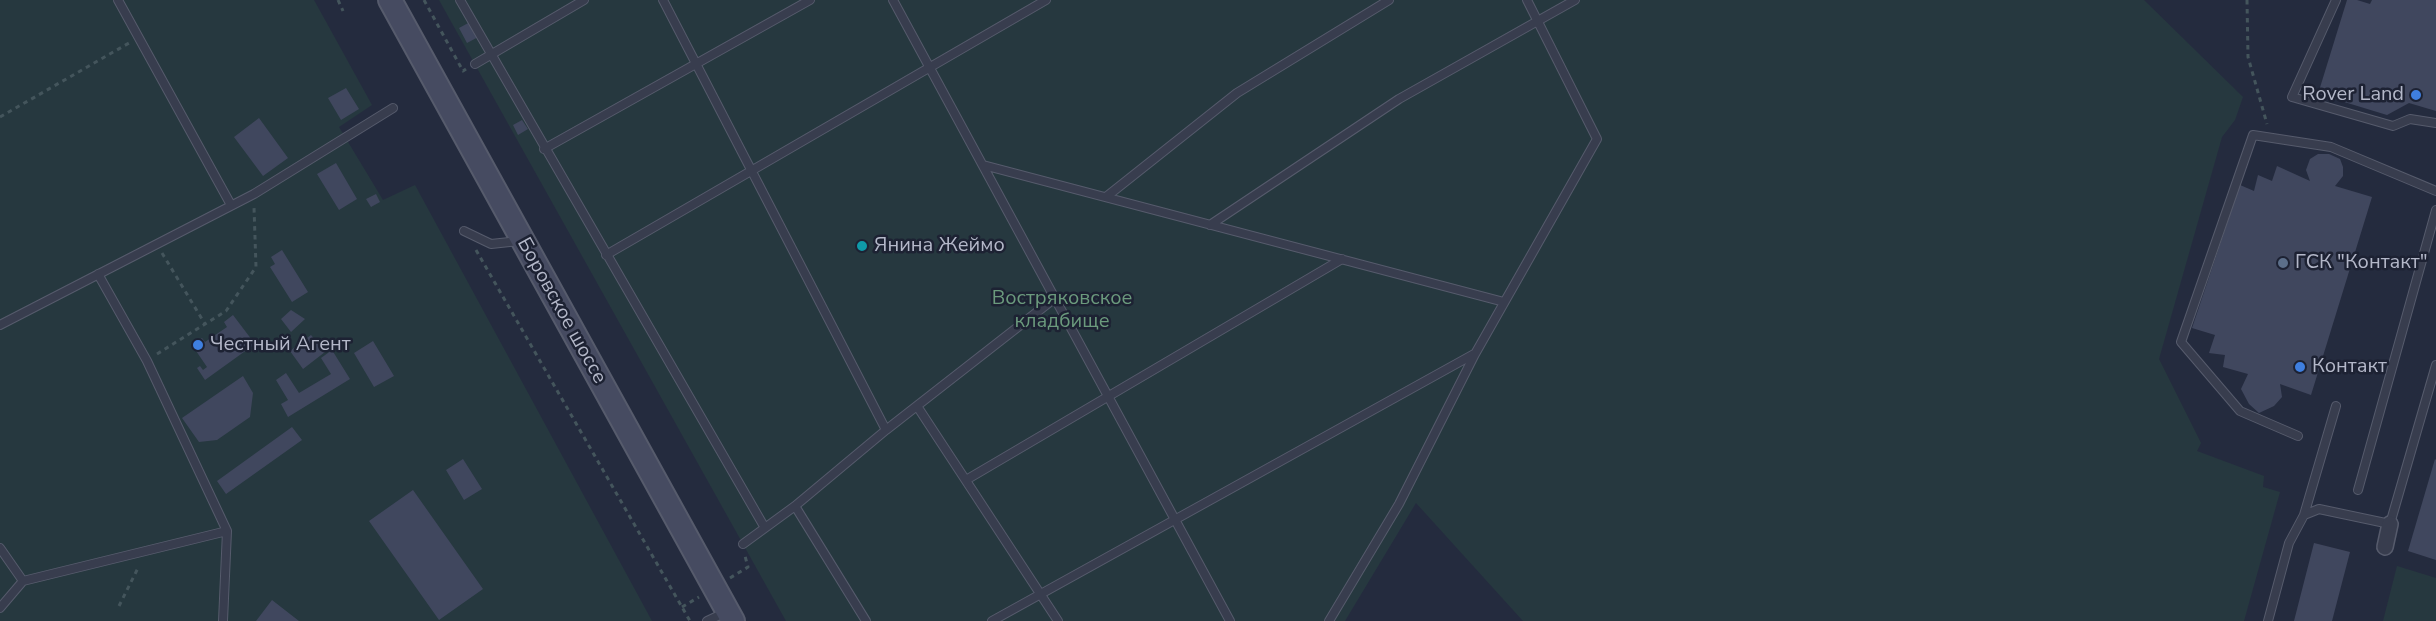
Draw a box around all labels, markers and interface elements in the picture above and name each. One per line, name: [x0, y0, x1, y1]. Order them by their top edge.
place label: Rover Land: [2302, 83, 2404, 107]
marker: Rover Land: [2409, 88, 2423, 102]
street label: Боровское шоссе: [511, 234, 611, 388]
place label: Янина Жеймо: [874, 234, 1005, 258]
marker: Янина Жеймо: [855, 239, 869, 253]
place label: ГСК "Контакт": [2295, 251, 2428, 275]
marker: ГСК "Контакт": [2276, 256, 2290, 270]
park label: Востряковское кладбище: [992, 287, 1132, 334]
place label: Честный Агент: [210, 333, 351, 357]
marker: Честный Агент: [191, 338, 205, 352]
place label: Контакт: [2312, 355, 2387, 379]
marker: Контакт: [2293, 360, 2307, 374]

